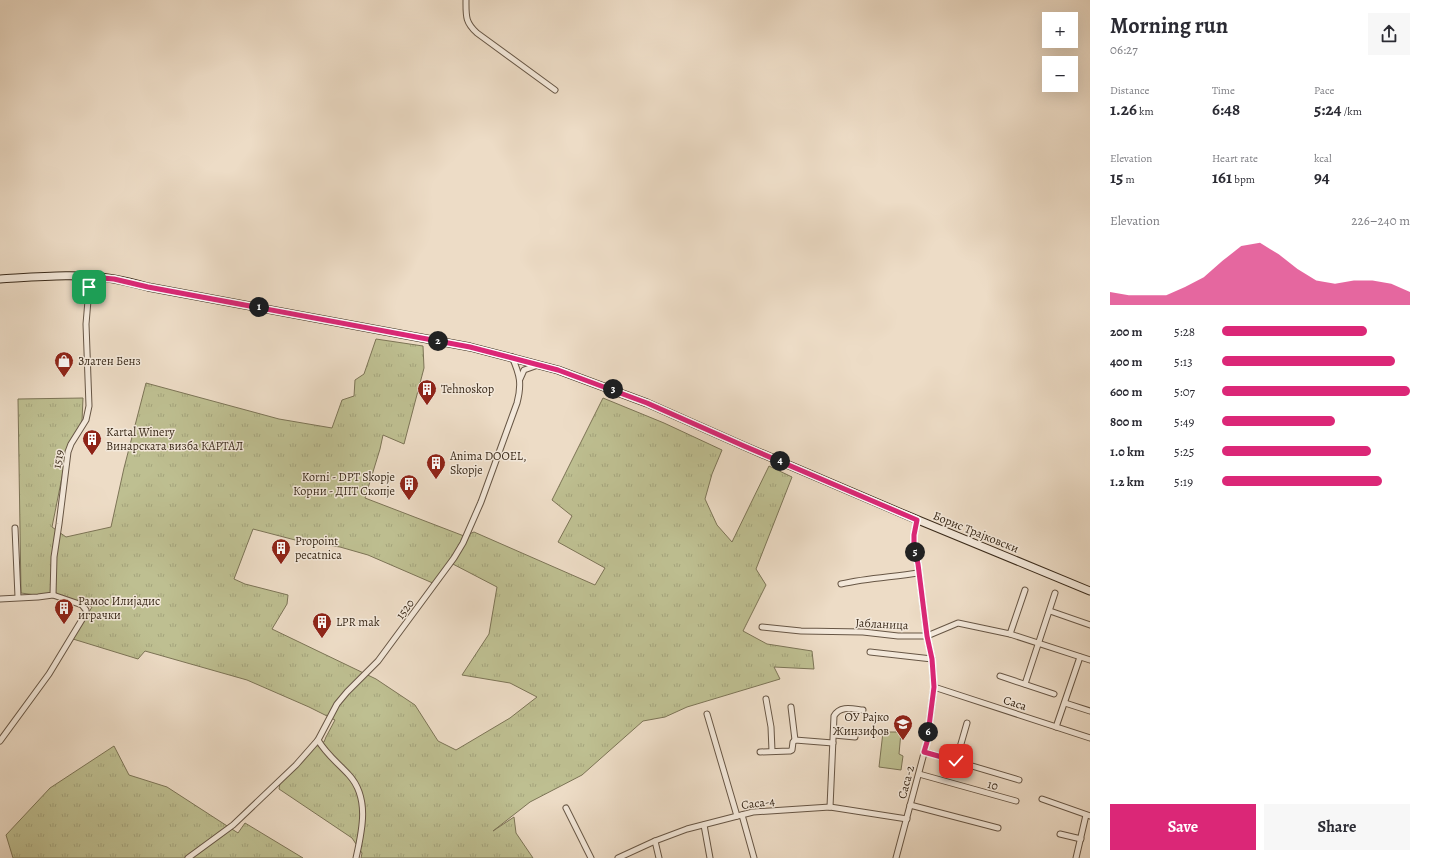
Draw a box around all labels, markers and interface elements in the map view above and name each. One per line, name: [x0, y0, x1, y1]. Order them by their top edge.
text: Morning run: [1110, 11, 1228, 41]
map controls: [1042, 12, 1078, 92]
button: +: [1042, 12, 1078, 48]
button: share: [1368, 13, 1410, 55]
text: 06:27: [1110, 41, 1138, 58]
button: −: [1042, 56, 1078, 92]
text: Distance: [1110, 83, 1149, 98]
text: Time: [1212, 83, 1235, 98]
text: Pace: [1314, 83, 1334, 98]
text: 1.26: [1110, 98, 1137, 121]
text: 6:48: [1212, 98, 1240, 121]
text: 5:24: [1314, 98, 1342, 121]
text: km: [1137, 104, 1154, 119]
text: /km: [1342, 104, 1362, 119]
text: Elevation: [1110, 151, 1152, 166]
text: Heart rate: [1212, 151, 1258, 166]
text: kcal: [1314, 151, 1332, 166]
text: 15: [1110, 166, 1123, 189]
text: 161: [1212, 166, 1232, 189]
text: 94: [1314, 166, 1330, 189]
text: m: [1123, 172, 1135, 187]
text: bpm: [1232, 172, 1255, 187]
text: Elevation: [1110, 212, 1160, 229]
text: 226–240 m: [1351, 212, 1410, 229]
pin: [72, 270, 106, 304]
icon: arrive: [78, 276, 100, 298]
pin: 1: [249, 297, 269, 317]
text: 1: [257, 299, 261, 314]
text: 200 m: [1110, 323, 1143, 340]
text: 5:28: [1174, 323, 1195, 340]
pin: 2: [428, 331, 448, 351]
text: 2: [435, 333, 441, 348]
shop icon: Златен Бенз: [53, 350, 75, 378]
place label: Златен Бенз: [78, 353, 141, 369]
text: 400 m: [1110, 353, 1142, 370]
text: 5:13: [1174, 353, 1193, 370]
building icon: Tehnoskop: [416, 378, 438, 406]
pin: 3: [603, 379, 623, 399]
place label: Tehnoskop: [441, 381, 494, 397]
text: 3: [611, 381, 615, 396]
text: 600 m: [1110, 383, 1142, 400]
text: 5:07: [1174, 383, 1195, 400]
text: 800 m: [1110, 413, 1142, 430]
text: 5:49: [1174, 413, 1195, 430]
place label: Kartal Winery Винарската визба КАРТАЛ: [106, 424, 244, 454]
building icon: Kartal Winery Винарската визба КАРТАЛ: [81, 428, 103, 456]
text: 1.0 km: [1110, 443, 1145, 460]
text: 5:25: [1174, 443, 1194, 460]
street label: 1519: [48, 448, 68, 470]
place label: Anima DOOEL, Skopje: [449, 448, 526, 478]
pin: 4: [770, 451, 790, 471]
building icon: Anima DOOEL, Skopje: [425, 452, 447, 480]
text: 4: [777, 453, 783, 468]
place label: Korni - DPT Skopje Корни - ДПТ Скопје: [293, 469, 395, 499]
building icon: Korni - DPT Skopje Корни - ДПТ Скопје: [398, 473, 420, 501]
text: 1.2 km: [1110, 473, 1144, 490]
text: 5:19: [1174, 473, 1193, 490]
street label: Борис Трајковски: [931, 507, 1021, 557]
place label: Propoint pecatnica: [295, 533, 342, 563]
building icon: Propoint pecatnica: [270, 537, 292, 565]
pin: 5: [905, 542, 925, 562]
text: 5: [913, 544, 917, 559]
place label: Рамос Илијадис играчки: [78, 593, 160, 623]
street label: 1520: [392, 596, 418, 622]
building icon: Рамос Илијадис играчки: [53, 597, 75, 625]
building icon: LPR mak: [311, 611, 333, 639]
place label: LPR mak: [336, 614, 380, 630]
street label: Јабланица: [855, 615, 909, 633]
street label: Саса: [1001, 692, 1029, 714]
place label: ОУ Рајко Жинзифов: [833, 709, 889, 739]
school or university icon: ОУ Рајко Жинзифов: [892, 713, 914, 741]
pin: 6: [918, 722, 938, 742]
text: 6: [925, 724, 931, 739]
pin: [939, 744, 973, 778]
icon: check: [945, 750, 967, 772]
street label: Саса-2: [894, 763, 918, 800]
street label: 10: [986, 776, 1000, 794]
street label: Саса-4: [740, 793, 776, 813]
button: Save: [1110, 804, 1256, 850]
button: Share: [1264, 804, 1410, 850]

